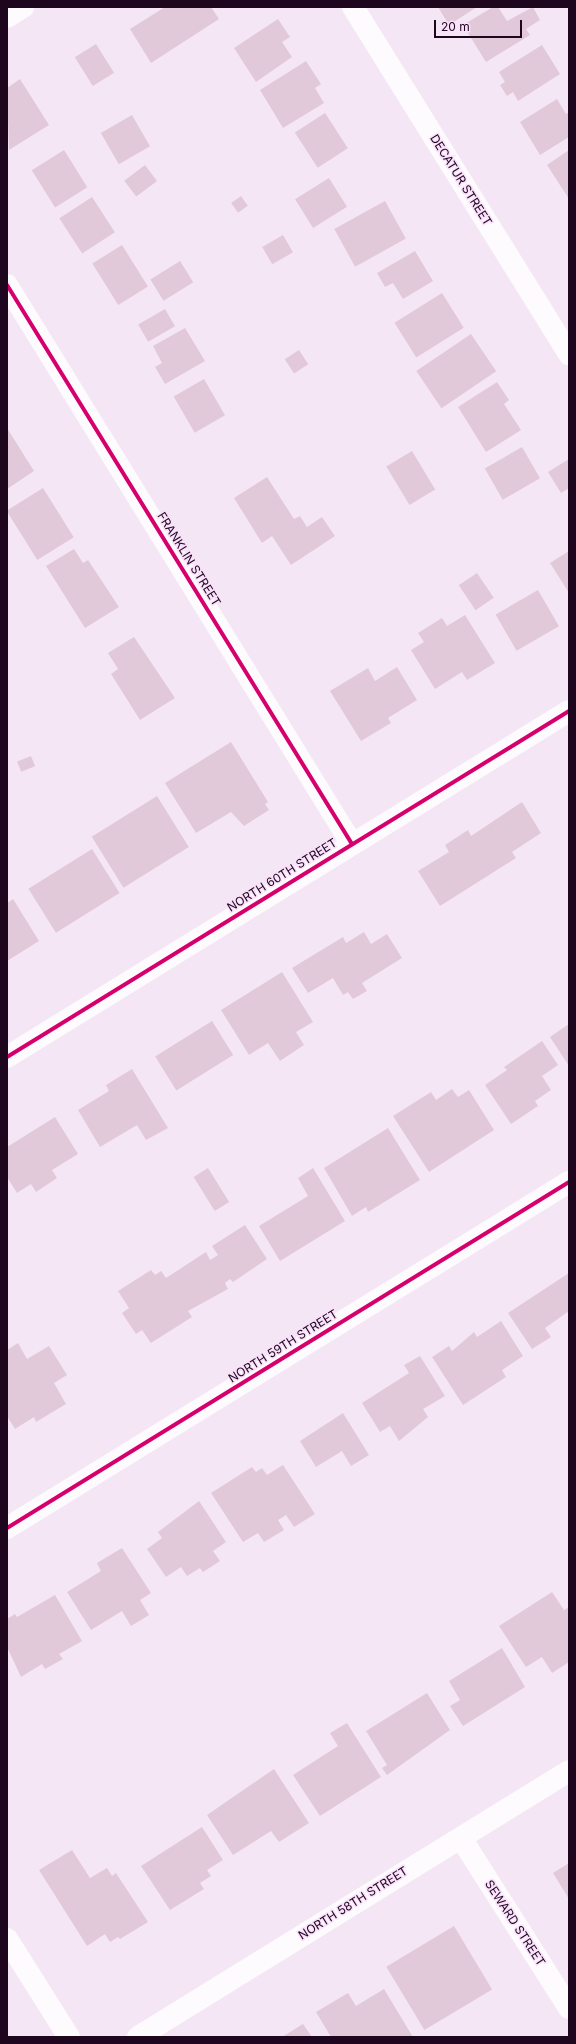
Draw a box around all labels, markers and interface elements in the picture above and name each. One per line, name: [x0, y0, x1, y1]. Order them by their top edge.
scale bar: [436, 12, 524, 38]
text: 20 m: [441, 19, 470, 34]
street label: DECATUR STREET: [427, 132, 495, 228]
street label: FRANKLIN STREET: [154, 509, 224, 609]
street label: NORTH 60TH STREET: [225, 835, 339, 915]
street label: NORTH 59TH STREET: [226, 1306, 340, 1386]
street label: NORTH 58TH STREET: [296, 1863, 410, 1943]
street label: SEWARD STREET: [482, 1877, 548, 1969]

